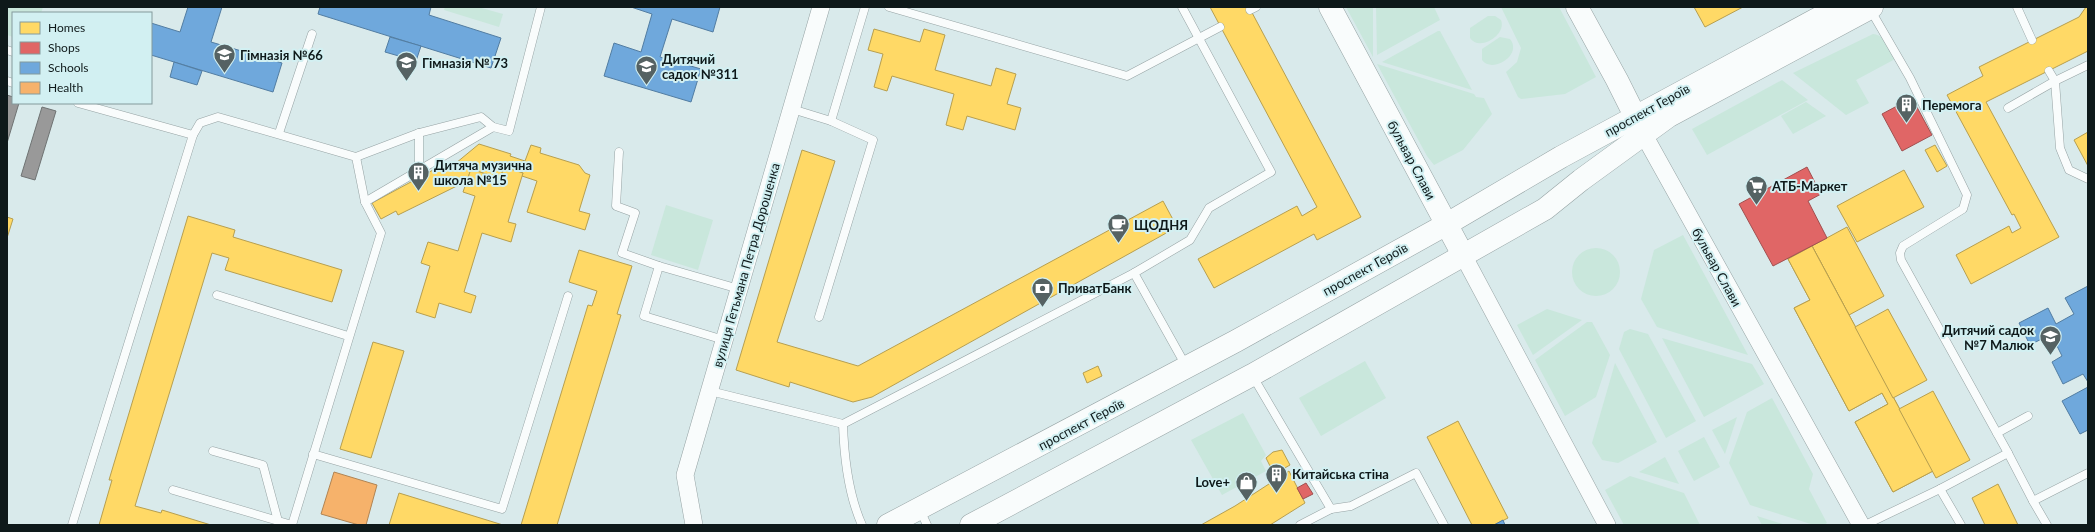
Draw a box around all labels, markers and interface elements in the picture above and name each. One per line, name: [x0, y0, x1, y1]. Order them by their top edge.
legend: [12, 12, 152, 104]
text: Homes: [48, 20, 85, 35]
text: Shops: [48, 40, 80, 55]
school or university icon: Гімназія №66: [212, 42, 238, 75]
place label: Гімназія №66: [240, 47, 323, 63]
school or university icon: Гімназія № 73: [394, 50, 420, 83]
place label: Дитячий садок №311: [662, 51, 739, 82]
school or university icon: Дитячий садок №311: [633, 53, 659, 86]
place label: Гімназія № 73: [422, 55, 508, 71]
text: Schools: [48, 60, 89, 75]
text: Health: [48, 80, 83, 95]
street label: проспект Героїв: [1602, 80, 1692, 140]
building icon: Перемога: [1894, 92, 1920, 125]
place label: Перемога: [1922, 97, 1982, 113]
street label: бульвар Слави: [1384, 118, 1440, 202]
place label: Дитяча музична школа №15: [434, 157, 532, 188]
building icon: Дитяча музична школа №15: [406, 159, 432, 192]
street label: вулиця Гетьмана Петра Дорошенка: [709, 161, 783, 369]
supermarket icon: АТБ-Маркет: [1743, 173, 1769, 206]
place label: АТБ-Маркет: [1771, 178, 1848, 194]
cafe icon: ЩОДНЯ: [1106, 212, 1132, 245]
place label: ЩОДНЯ: [1134, 217, 1188, 233]
street label: бульвар Слави: [1689, 225, 1745, 309]
street label: проспект Героїв: [1320, 239, 1410, 299]
bank icon: ПриватБанк: [1029, 275, 1055, 308]
place label: ПриватБанк: [1058, 280, 1131, 296]
place label: Дитячий садок №7 Малюк: [1942, 322, 2034, 353]
school or university icon: Дитячий садок №7 Малюк: [2037, 324, 2063, 357]
street label: проспект Героїв: [1035, 395, 1127, 453]
building icon: Китайська стіна: [1264, 461, 1290, 494]
place label: Китайська стіна: [1292, 466, 1389, 482]
shop icon: Love+: [1233, 469, 1259, 502]
place label: Love+: [1195, 474, 1230, 490]

